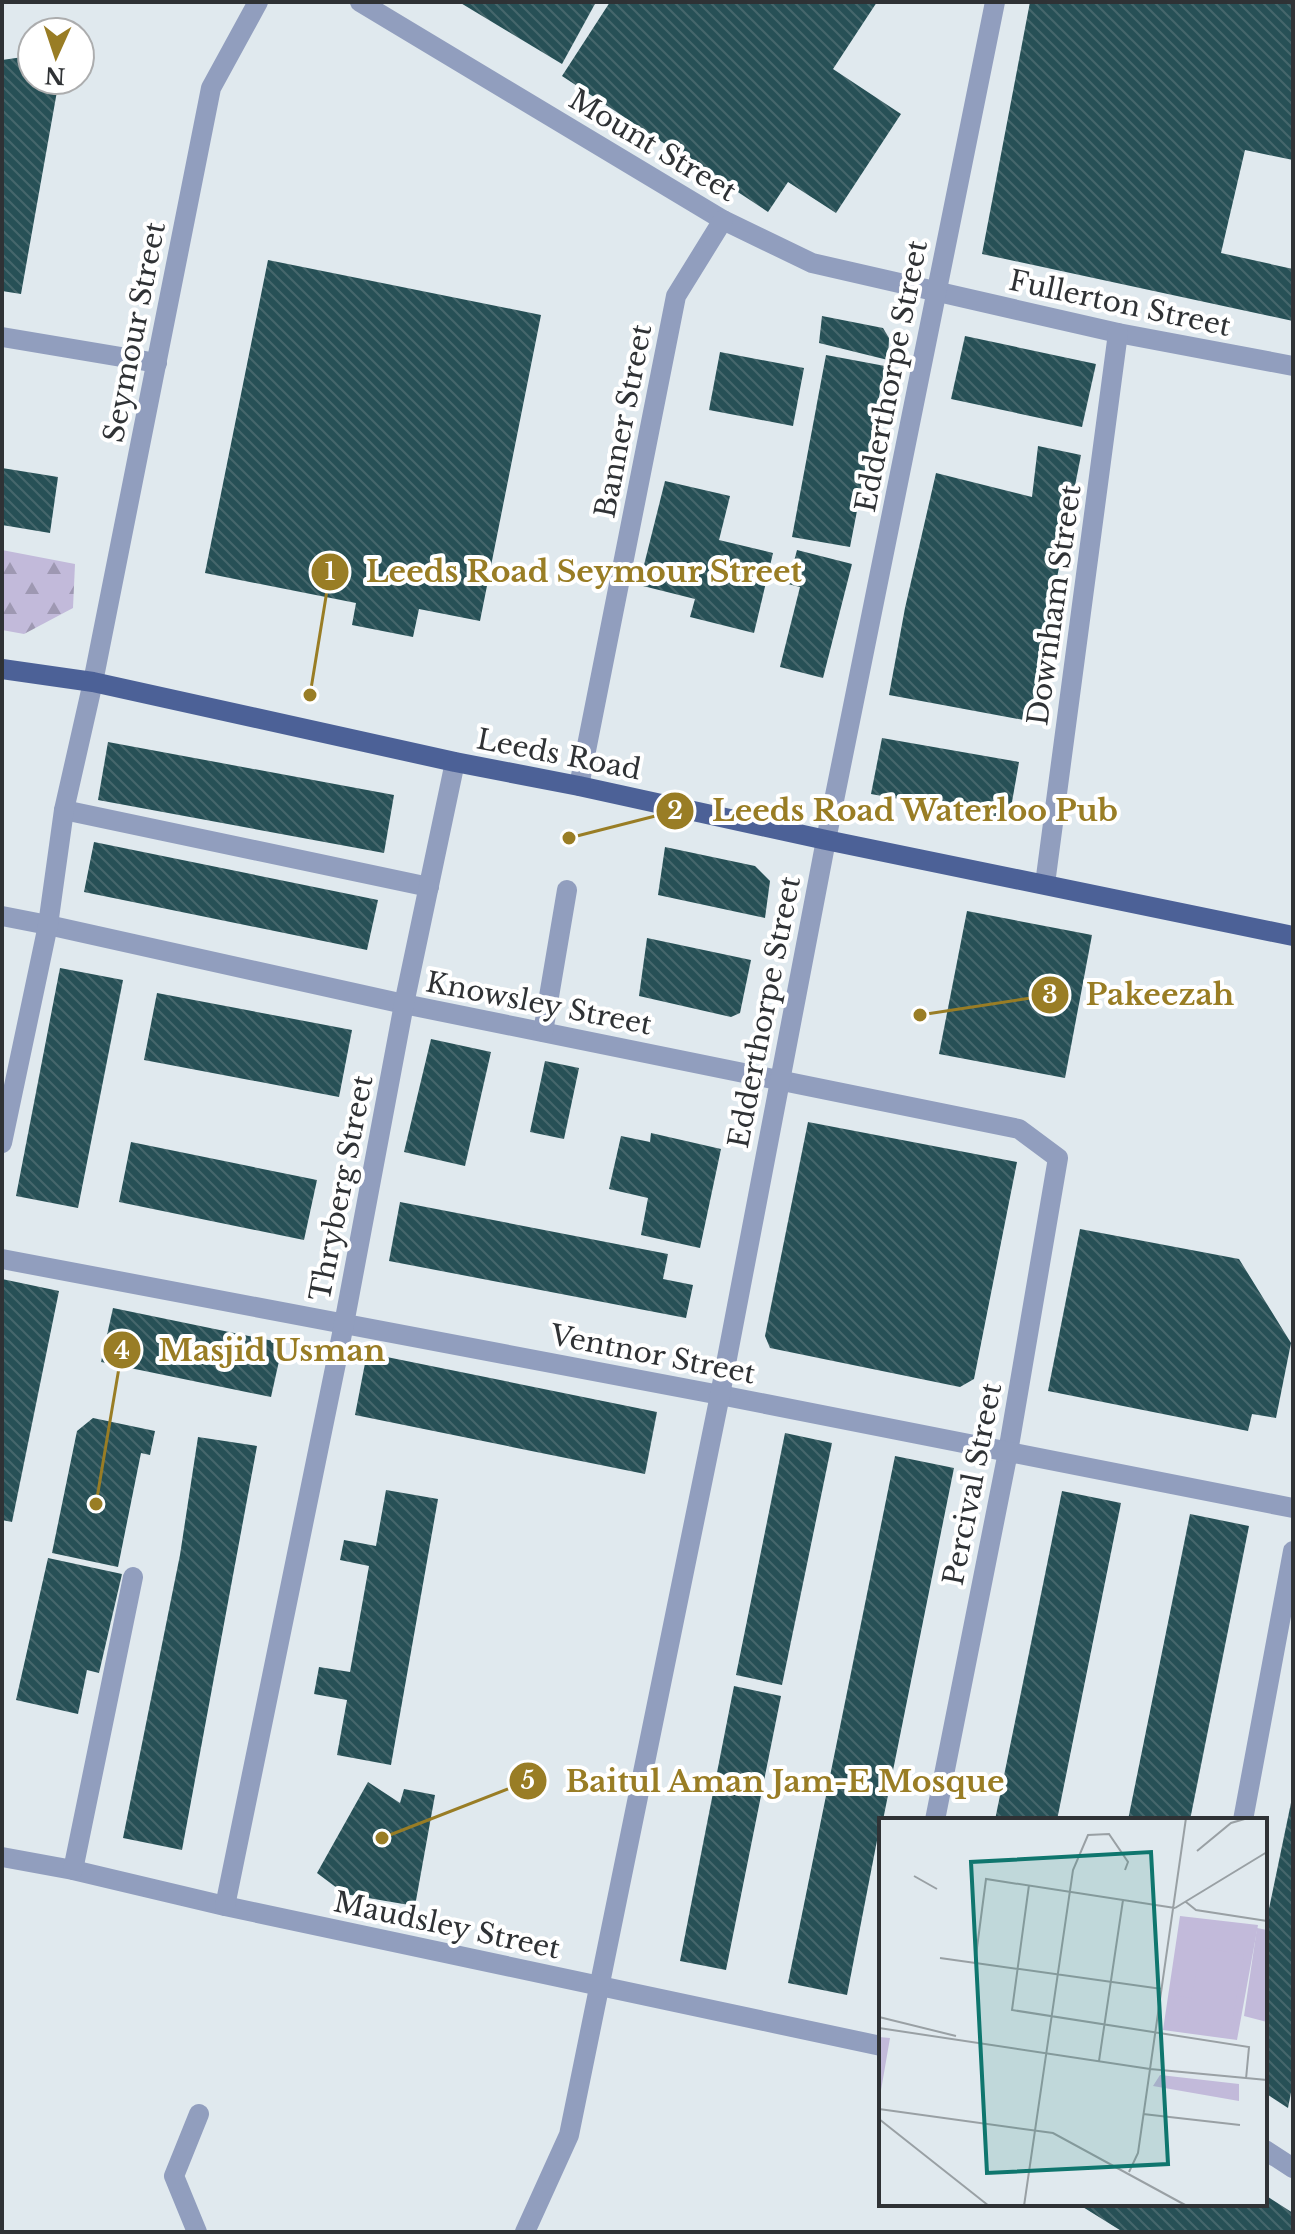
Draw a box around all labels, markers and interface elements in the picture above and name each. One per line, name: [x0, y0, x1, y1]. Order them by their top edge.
north arrow: [16, 16, 96, 96]
text: N: [44, 61, 66, 89]
street label: Mount Street: [563, 82, 743, 209]
street label: Seymour Street: [96, 219, 173, 445]
street label: Edderthorpe Street: [848, 237, 935, 515]
street label: Fullerton Street: [1006, 263, 1234, 344]
street label: Banner Street: [588, 321, 659, 521]
street label: Downham Street: [1020, 482, 1089, 728]
callout: Leeds Road Seymour Street: [310, 545, 819, 599]
text: Leeds Road Seymour Street: [366, 553, 803, 590]
text: 1: [325, 557, 335, 586]
street label: Leeds Road: [474, 721, 644, 788]
callout: Leeds Road Waterloo Pub: [655, 784, 1134, 838]
text: Leeds Road Waterloo Pub: [712, 792, 1118, 829]
text: 2: [667, 796, 683, 825]
street label: Edderthorpe Street: [721, 873, 808, 1151]
street label: Knowsley Street: [423, 964, 655, 1043]
callout: Pakeezah: [1030, 968, 1250, 1022]
text: Pakeezah: [1086, 976, 1235, 1013]
text: 3: [1042, 980, 1058, 1009]
street label: Thryberg Street: [302, 1072, 381, 1304]
street label: Ventnor Street: [546, 1317, 759, 1392]
callout: Masjid Usman: [102, 1323, 401, 1377]
text: Masjid Usman: [159, 1332, 386, 1369]
text: 4: [114, 1336, 130, 1365]
street label: Percival Street: [936, 1379, 1009, 1588]
callout: Baitul Aman Jam-E Mosque: [508, 1754, 1021, 1808]
text: Baitul Aman Jam-E Mosque: [565, 1763, 1005, 1800]
text: 5: [521, 1766, 535, 1795]
inset map: [879, 1818, 1267, 2206]
street label: Maudsley Street: [331, 1884, 564, 1967]

